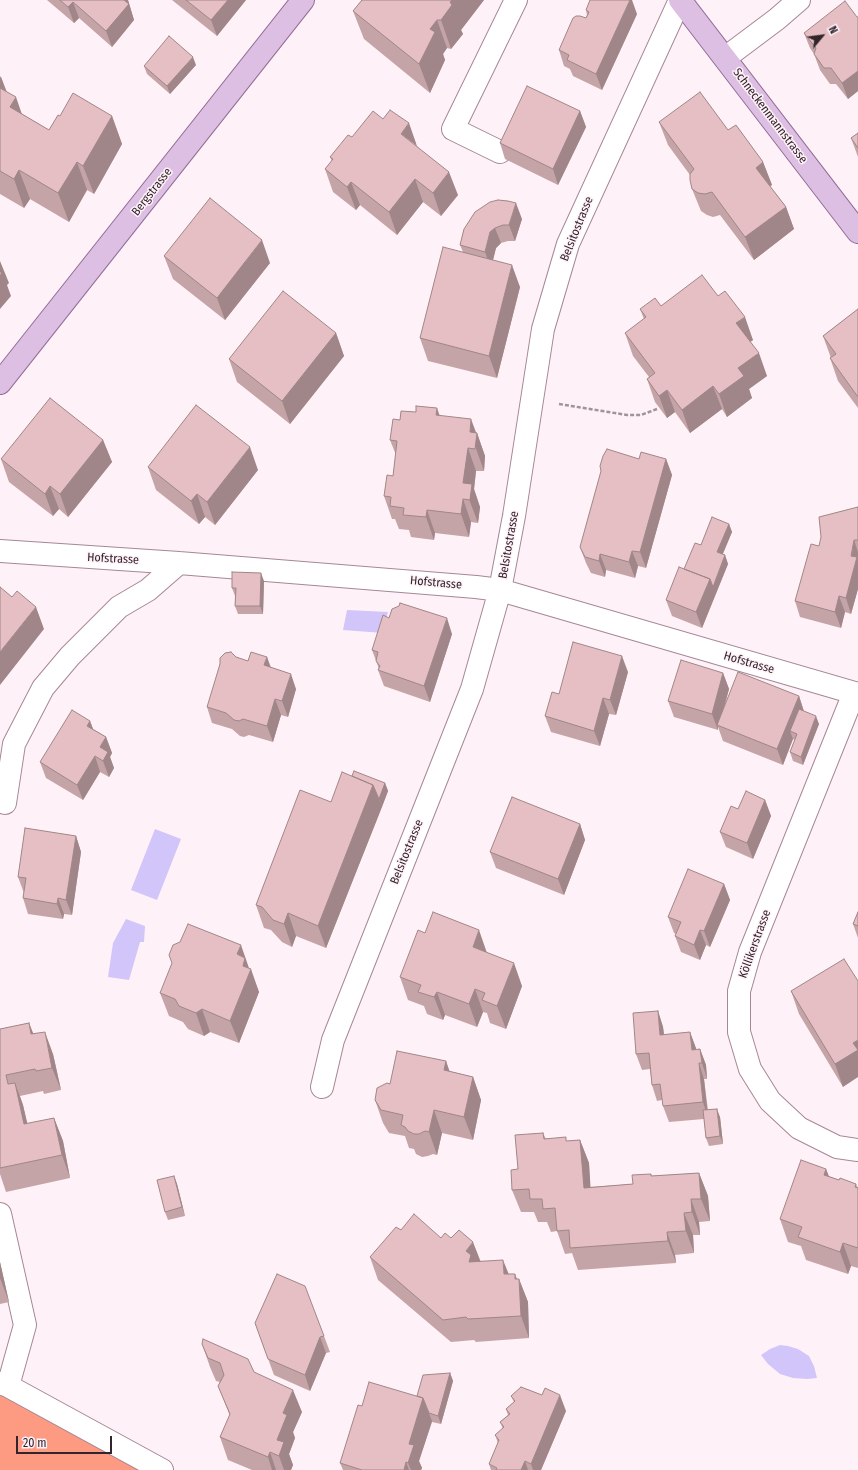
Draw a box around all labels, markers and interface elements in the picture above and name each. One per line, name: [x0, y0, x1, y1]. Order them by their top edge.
north arrow: [802, 16, 842, 56]
text: N: [826, 24, 840, 36]
street label: Schneckenmannstrasse: [730, 66, 810, 166]
street label: Bergstrasse: [129, 165, 175, 219]
street label: Belsitostrasse: [557, 195, 597, 263]
street label: Belsitostrasse: [496, 510, 522, 580]
street label: Hofstrasse: [87, 550, 139, 568]
street label: Hofstrasse: [410, 574, 462, 592]
street label: Hofstrasse: [722, 649, 776, 677]
street label: Belsitostrasse: [387, 818, 427, 886]
street label: Köllikerstrasse: [736, 908, 774, 980]
scale bar: [18, 1428, 114, 1454]
text: 20 m: [23, 1436, 47, 1450]

